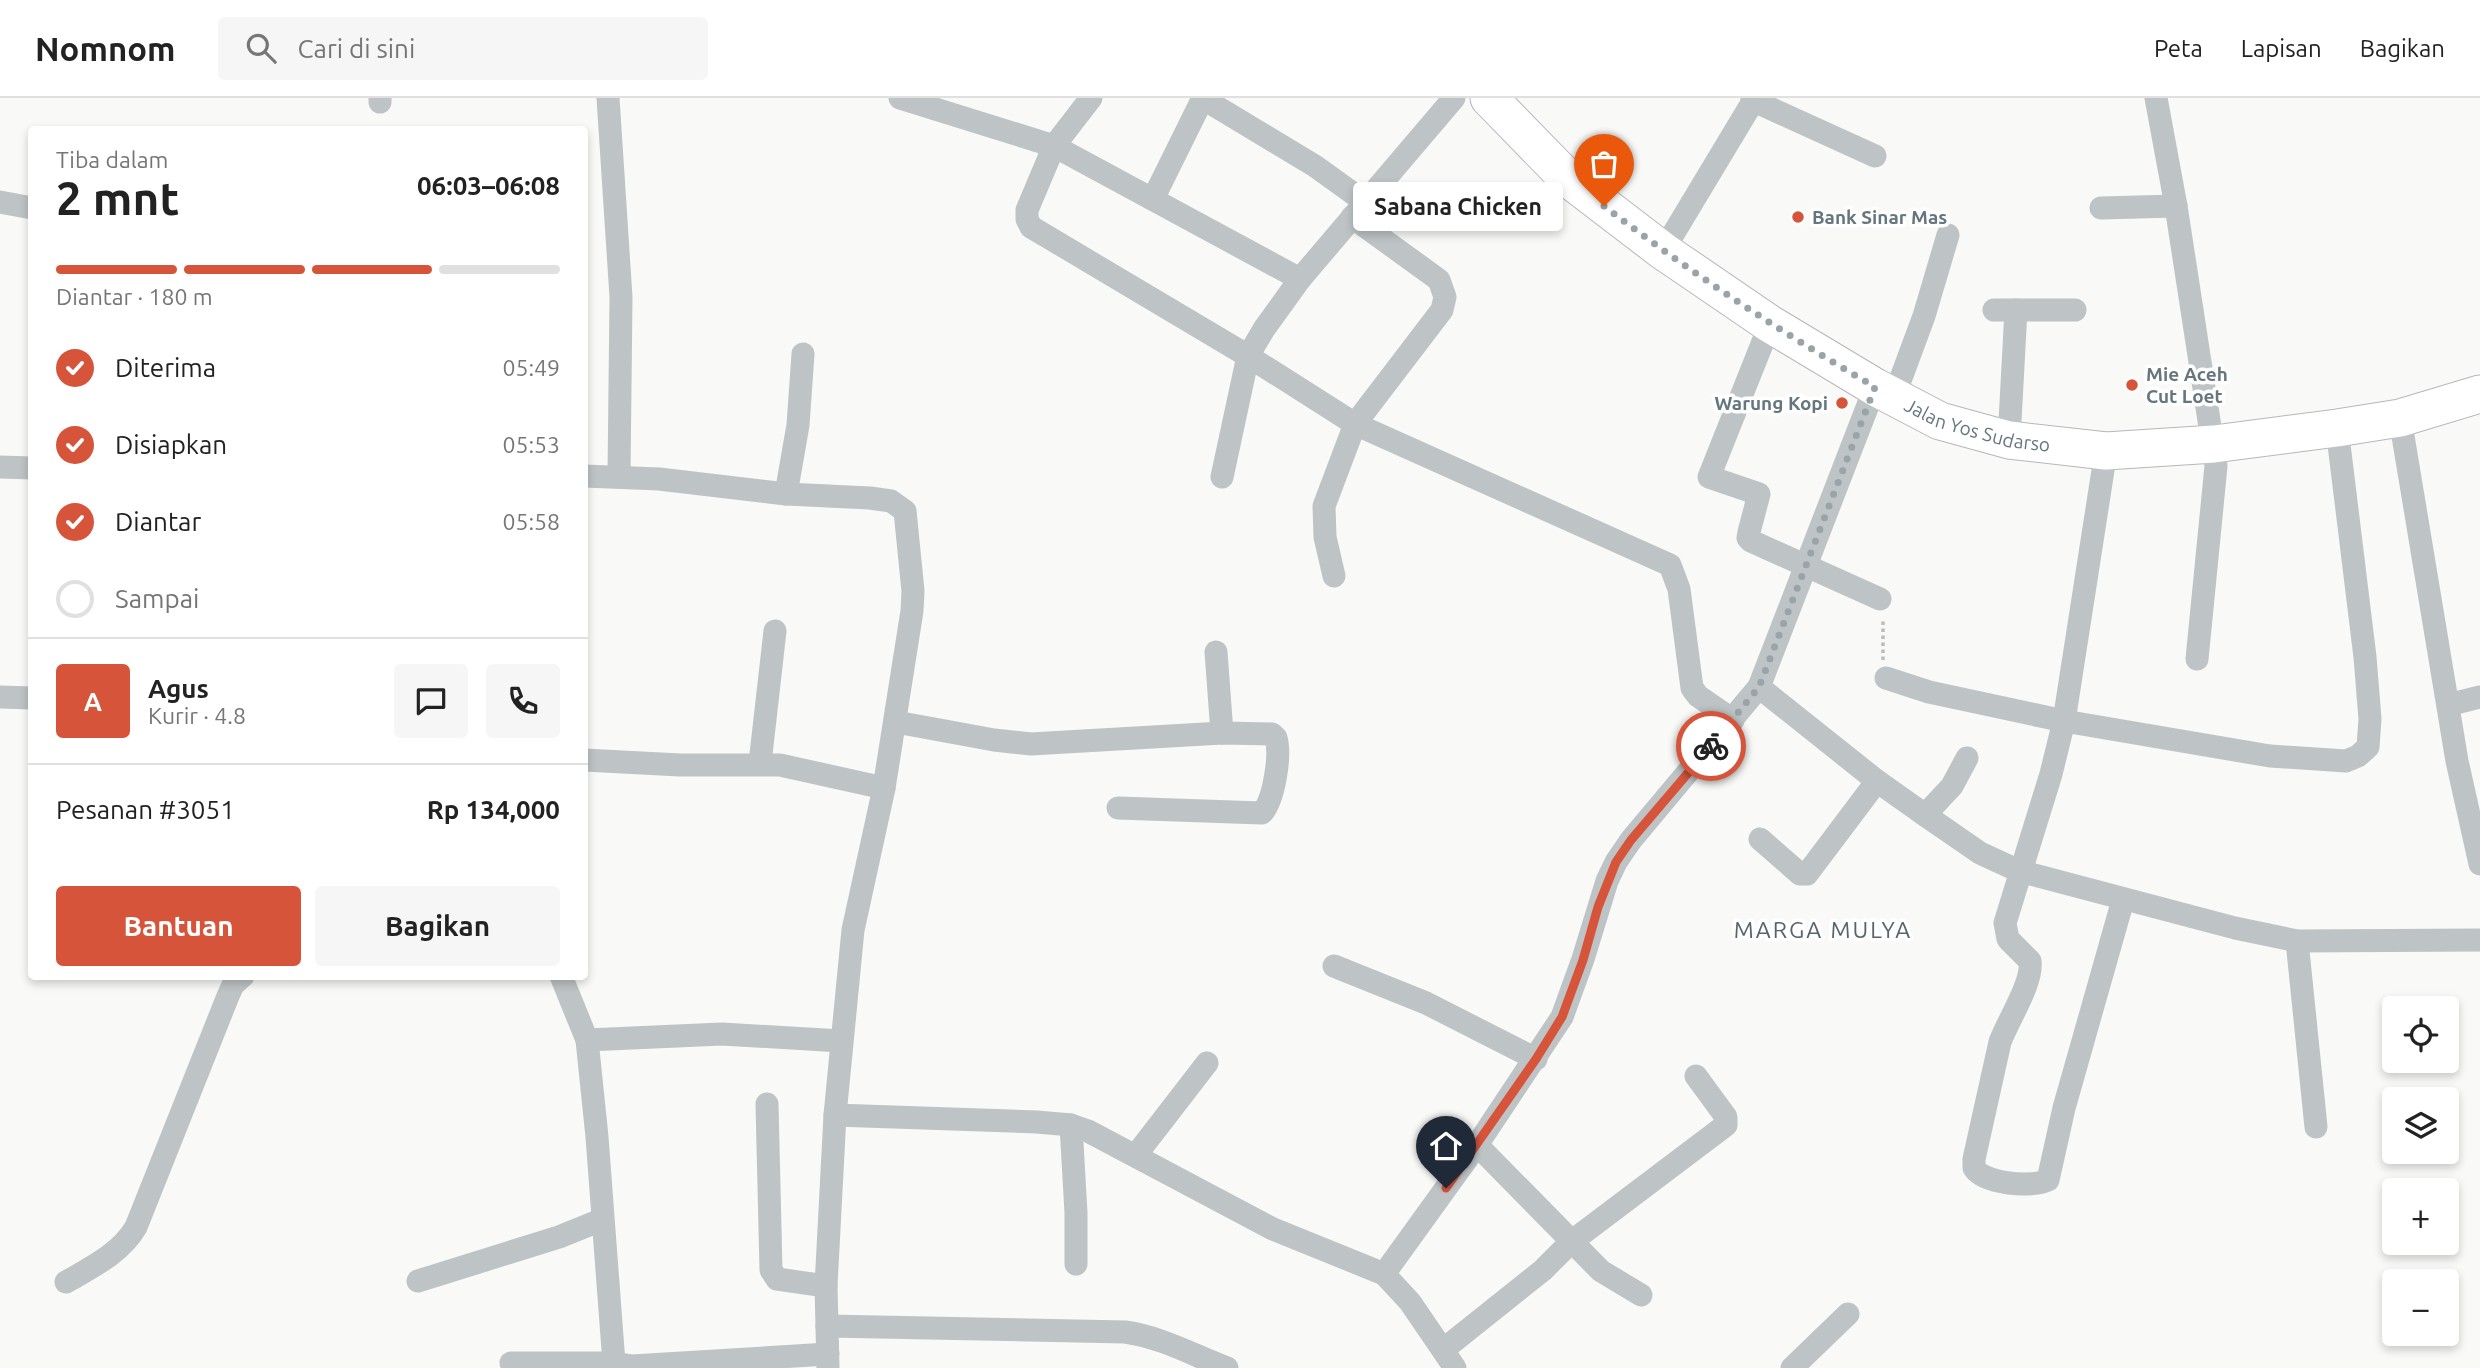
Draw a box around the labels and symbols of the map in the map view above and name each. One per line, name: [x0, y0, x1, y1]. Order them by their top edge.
pin: [1574, 134, 1634, 206]
callout: Sabana Chicken: [1352, 182, 1562, 230]
place label: Bank Sinar Mas: [1812, 206, 1947, 228]
marker: Bank Sinar Mas: [1790, 209, 1806, 225]
place label: Mie Aceh Cut Loet: [2146, 363, 2228, 407]
marker: Mie Aceh Cut Loet: [2124, 377, 2140, 393]
place label: Warung Kopi: [1714, 392, 1828, 414]
street label: Jalan Yos Sudarso: [1901, 393, 2051, 456]
marker: Warung Kopi: [1834, 395, 1850, 411]
courier: [1676, 711, 1746, 781]
district label: MARGA MULYA: [1734, 917, 1912, 942]
pin: [1416, 1116, 1476, 1188]

